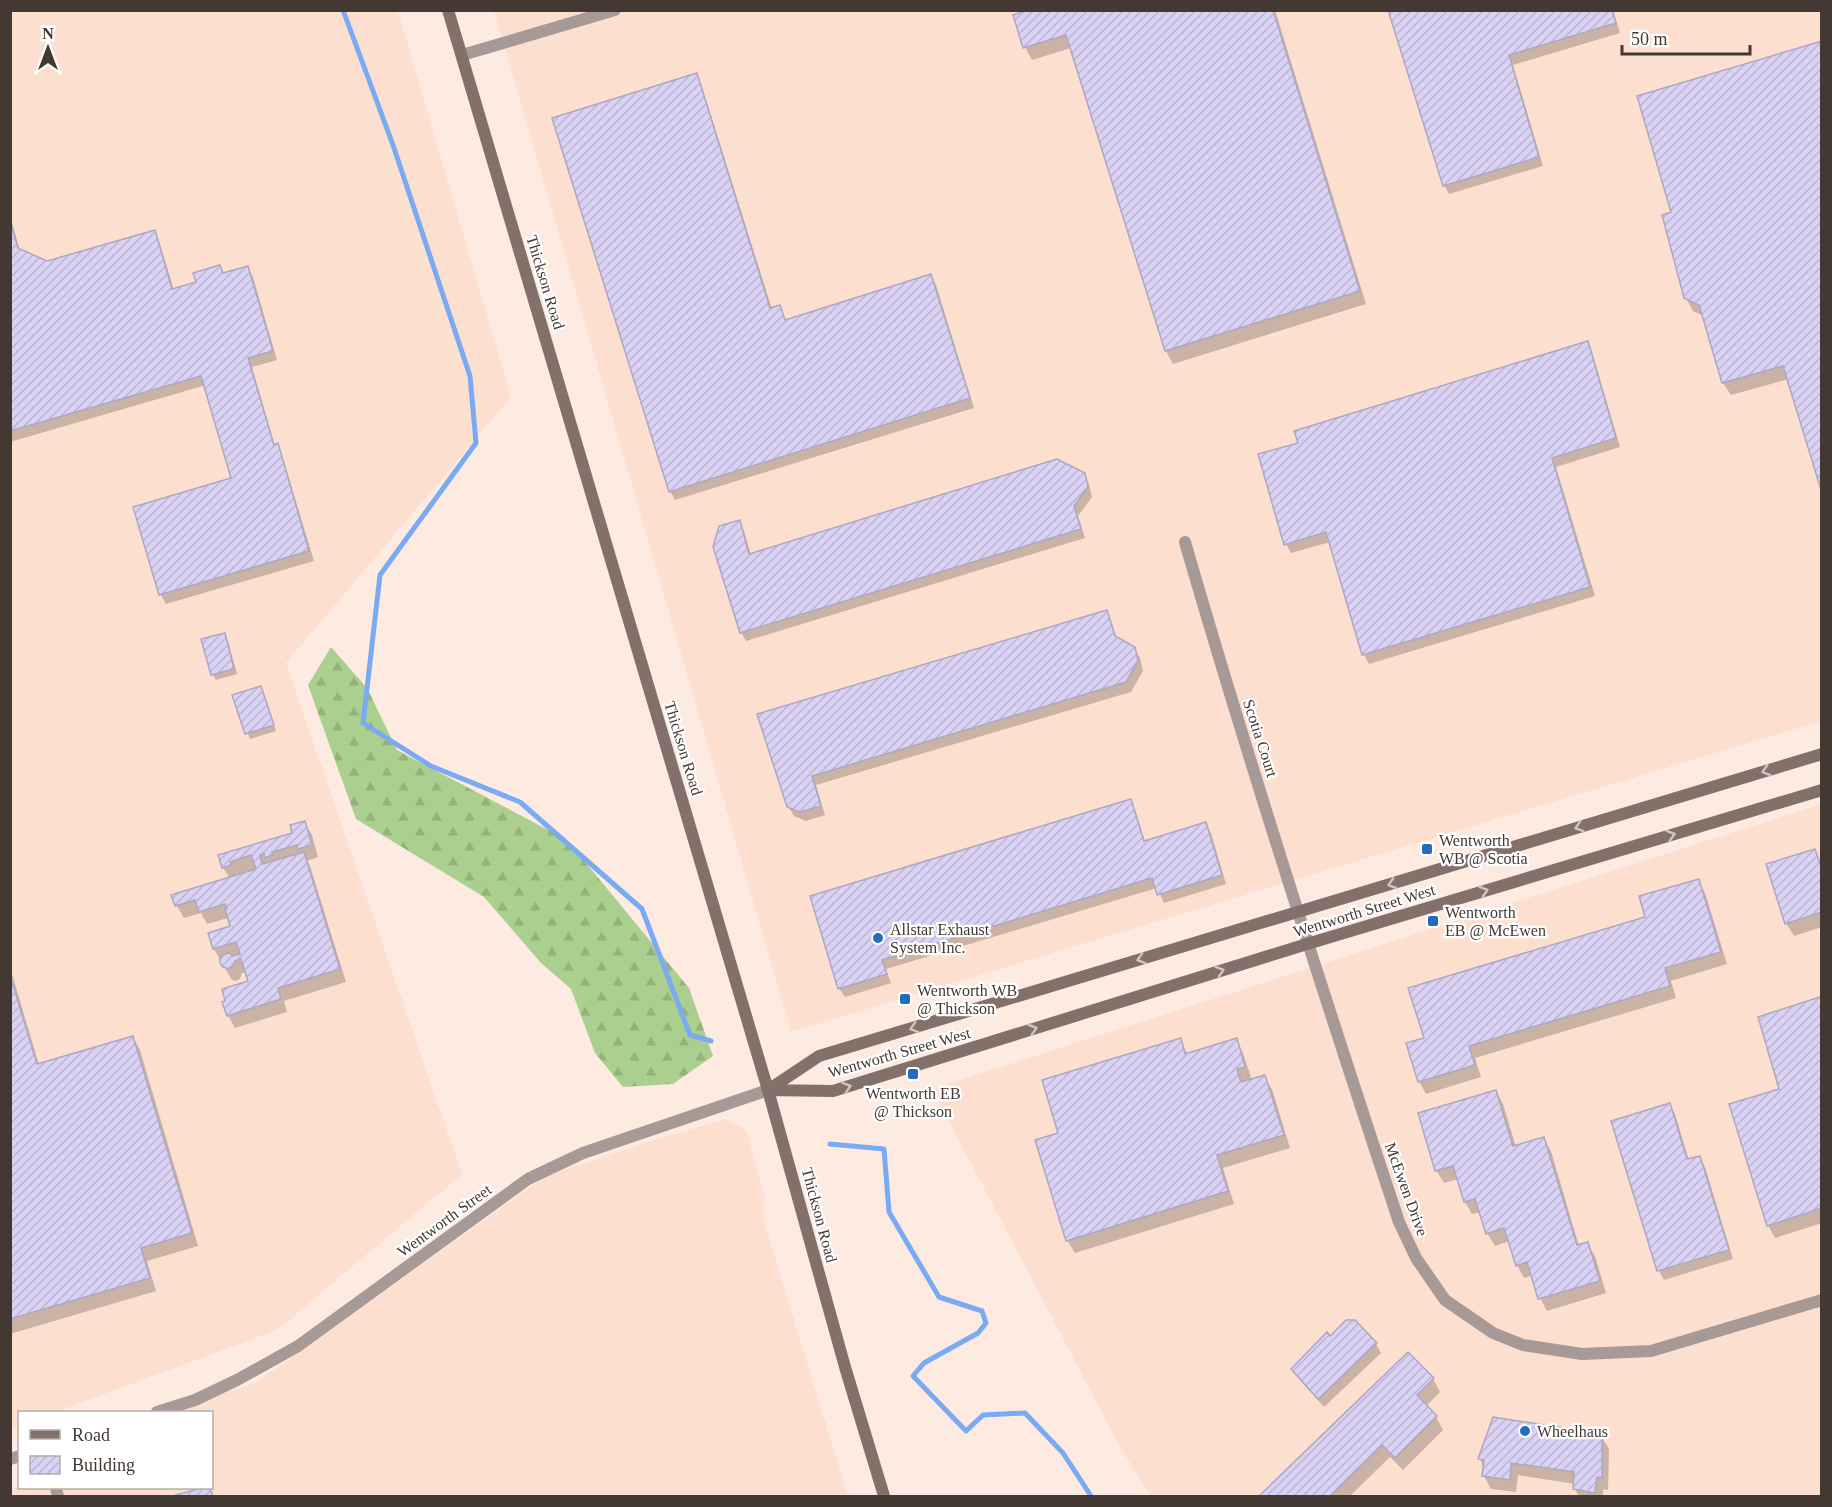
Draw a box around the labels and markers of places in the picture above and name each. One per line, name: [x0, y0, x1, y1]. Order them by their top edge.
place label: Wentworth WB @ Scotia: [1439, 832, 1528, 868]
marker: Wentworth WB @ Scotia: [1420, 842, 1434, 856]
place label: Wentworth EB @ McEwen: [1445, 904, 1546, 940]
marker: Wentworth EB @ McEwen: [1426, 914, 1440, 928]
place label: Allstar Exhaust System Inc.: [890, 921, 990, 957]
marker: Allstar Exhaust System Inc.: [871, 931, 885, 945]
place label: Wentworth WB @ Thickson: [917, 982, 1017, 1018]
marker: Wentworth WB @ Thickson: [898, 992, 912, 1006]
marker: Wentworth EB @ Thickson: [906, 1067, 920, 1081]
place label: Wentworth EB @ Thickson: [865, 1085, 961, 1121]
place label: Wheelhaus: [1537, 1423, 1608, 1440]
marker: Wheelhaus: [1518, 1424, 1532, 1438]

